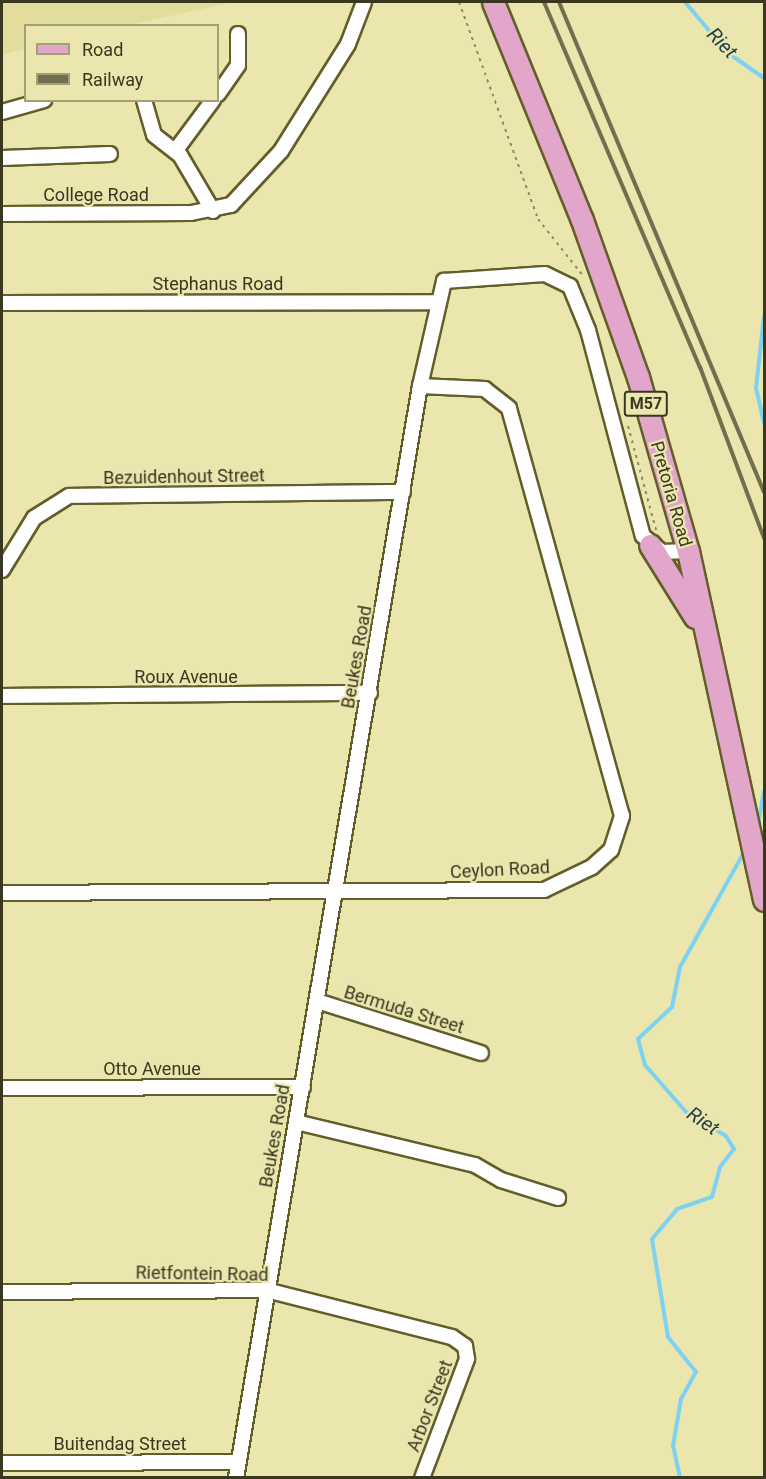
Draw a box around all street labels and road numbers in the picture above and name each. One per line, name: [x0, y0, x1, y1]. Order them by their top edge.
street label: College Road: [43, 184, 149, 206]
street label: Stephanus Road: [153, 273, 283, 295]
road number: M57: [624, 391, 668, 417]
street label: Pretoria Road: [646, 439, 696, 549]
street label: Bezuidenhout Street: [103, 465, 265, 489]
street label: Beukes Road: [337, 604, 377, 710]
street label: Roux Avenue: [134, 666, 238, 688]
street label: Ceylon Road: [449, 857, 551, 883]
street label: Bermuda Street: [341, 981, 467, 1039]
street label: Otto Avenue: [103, 1058, 201, 1080]
street label: Beukes Road: [255, 1083, 295, 1189]
street label: Rietfontein Road: [135, 1262, 269, 1286]
street label: Arbor Street: [403, 1357, 457, 1455]
street label: Buitendag Street: [54, 1433, 186, 1455]

